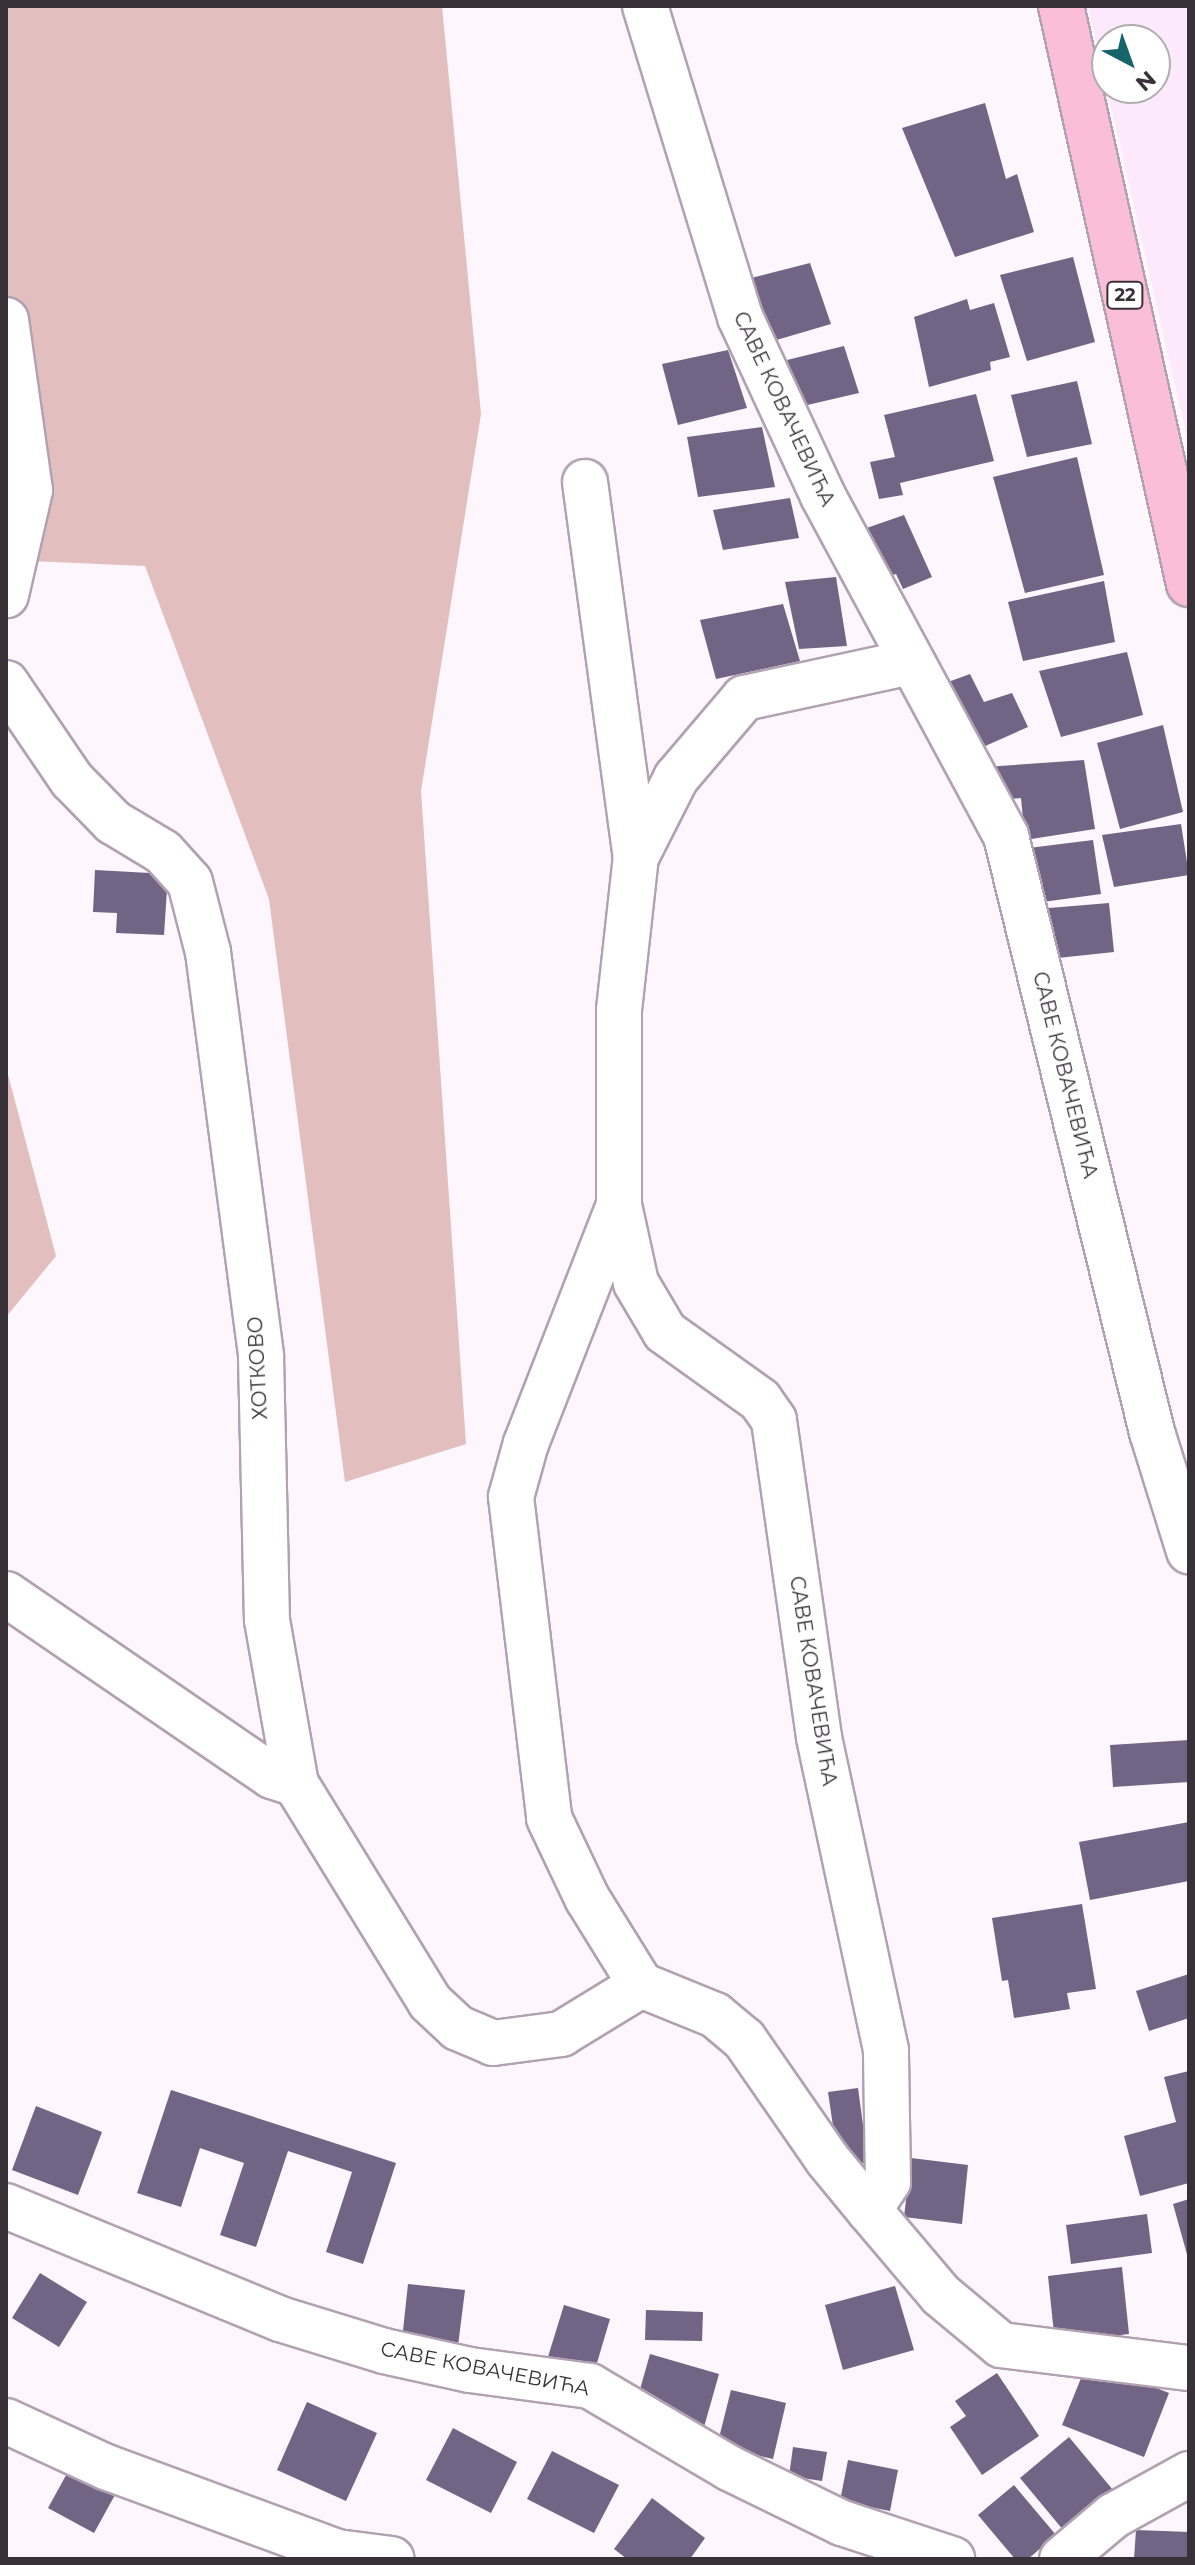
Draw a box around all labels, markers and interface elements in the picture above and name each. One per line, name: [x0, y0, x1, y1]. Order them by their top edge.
north arrow: [1091, 24, 1171, 104]
text: N: [1130, 65, 1161, 97]
road number: 22: [1105, 281, 1145, 309]
street label: САВЕ КОВАЧЕВИЋА: [728, 308, 840, 510]
street label: САВЕ КОВАЧЕВИЋА: [1028, 969, 1102, 1181]
street label: ХОТКОВО: [243, 1316, 273, 1420]
street label: САВЕ КОВАЧЕВИЋА: [785, 1574, 841, 1788]
street label: САВЕ КОВАЧЕВИЋА: [378, 2337, 592, 2401]

